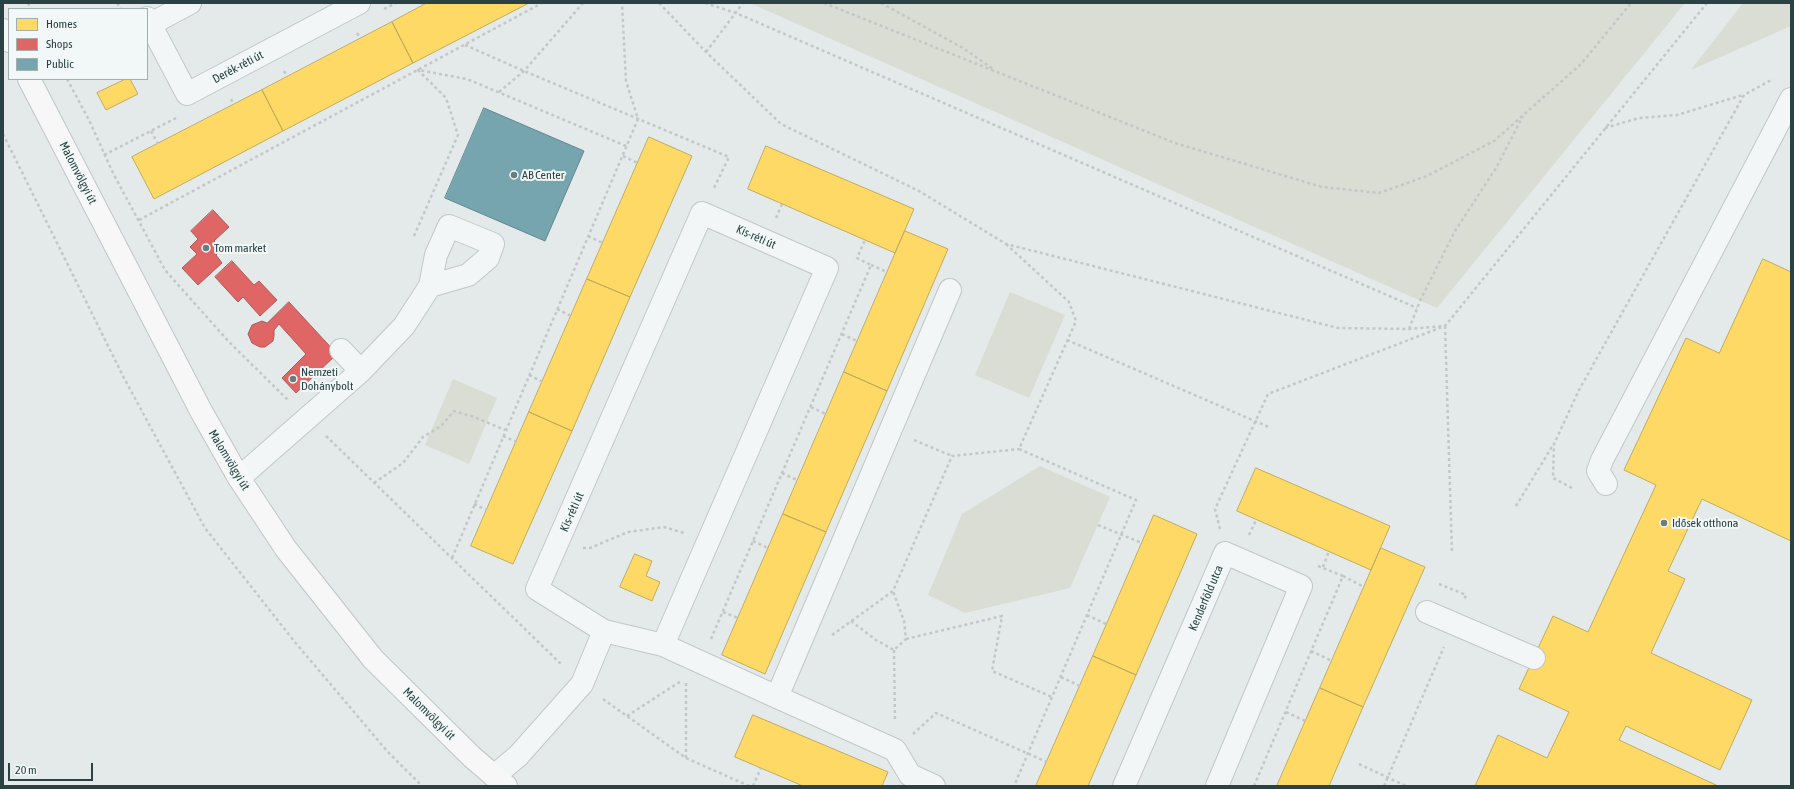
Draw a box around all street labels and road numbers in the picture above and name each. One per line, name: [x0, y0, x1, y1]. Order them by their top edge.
street label: Derék-réti út: [210, 48, 266, 86]
street label: Malomvölgyi út: [56, 139, 100, 207]
street label: Kis-réti út: [734, 222, 778, 252]
street label: Malomvölgyi út: [205, 427, 253, 493]
street label: Kis-réti út: [557, 490, 587, 534]
street label: Kenderföld utca: [1186, 563, 1226, 633]
street label: Malomvölgyi út: [400, 685, 458, 743]

